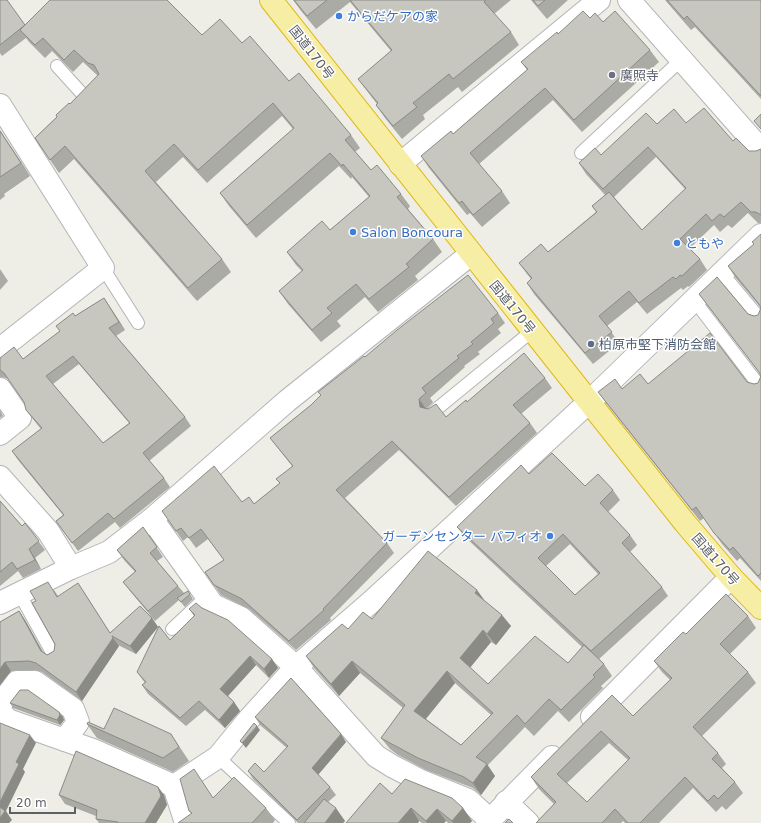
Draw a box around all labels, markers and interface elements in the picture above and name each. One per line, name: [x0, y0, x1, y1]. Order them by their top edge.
place label: からだケアの家: [347, 9, 438, 24]
marker: からだケアの家: [334, 11, 344, 21]
street label: 国道170号: [286, 23, 337, 82]
place label: 廣照寺: [620, 68, 659, 83]
marker: 廣照寺: [607, 70, 617, 80]
place label: Salon Boncoura: [361, 225, 463, 240]
marker: Salon Boncoura: [348, 227, 358, 237]
place label: ともや: [685, 236, 724, 251]
marker: ともや: [672, 238, 682, 248]
street label: 国道170号: [487, 278, 539, 337]
place label: 柏原市堅下消防会館: [599, 337, 716, 352]
marker: 柏原市堅下消防会館: [586, 339, 596, 349]
place label: ガーデンセンター パフィオ: [382, 529, 542, 544]
street label: 国道170号: [689, 530, 742, 588]
marker: ガーデンセンター パフィオ: [545, 531, 555, 541]
scale bar: [10, 789, 75, 815]
text: 20 m: [16, 796, 47, 810]

